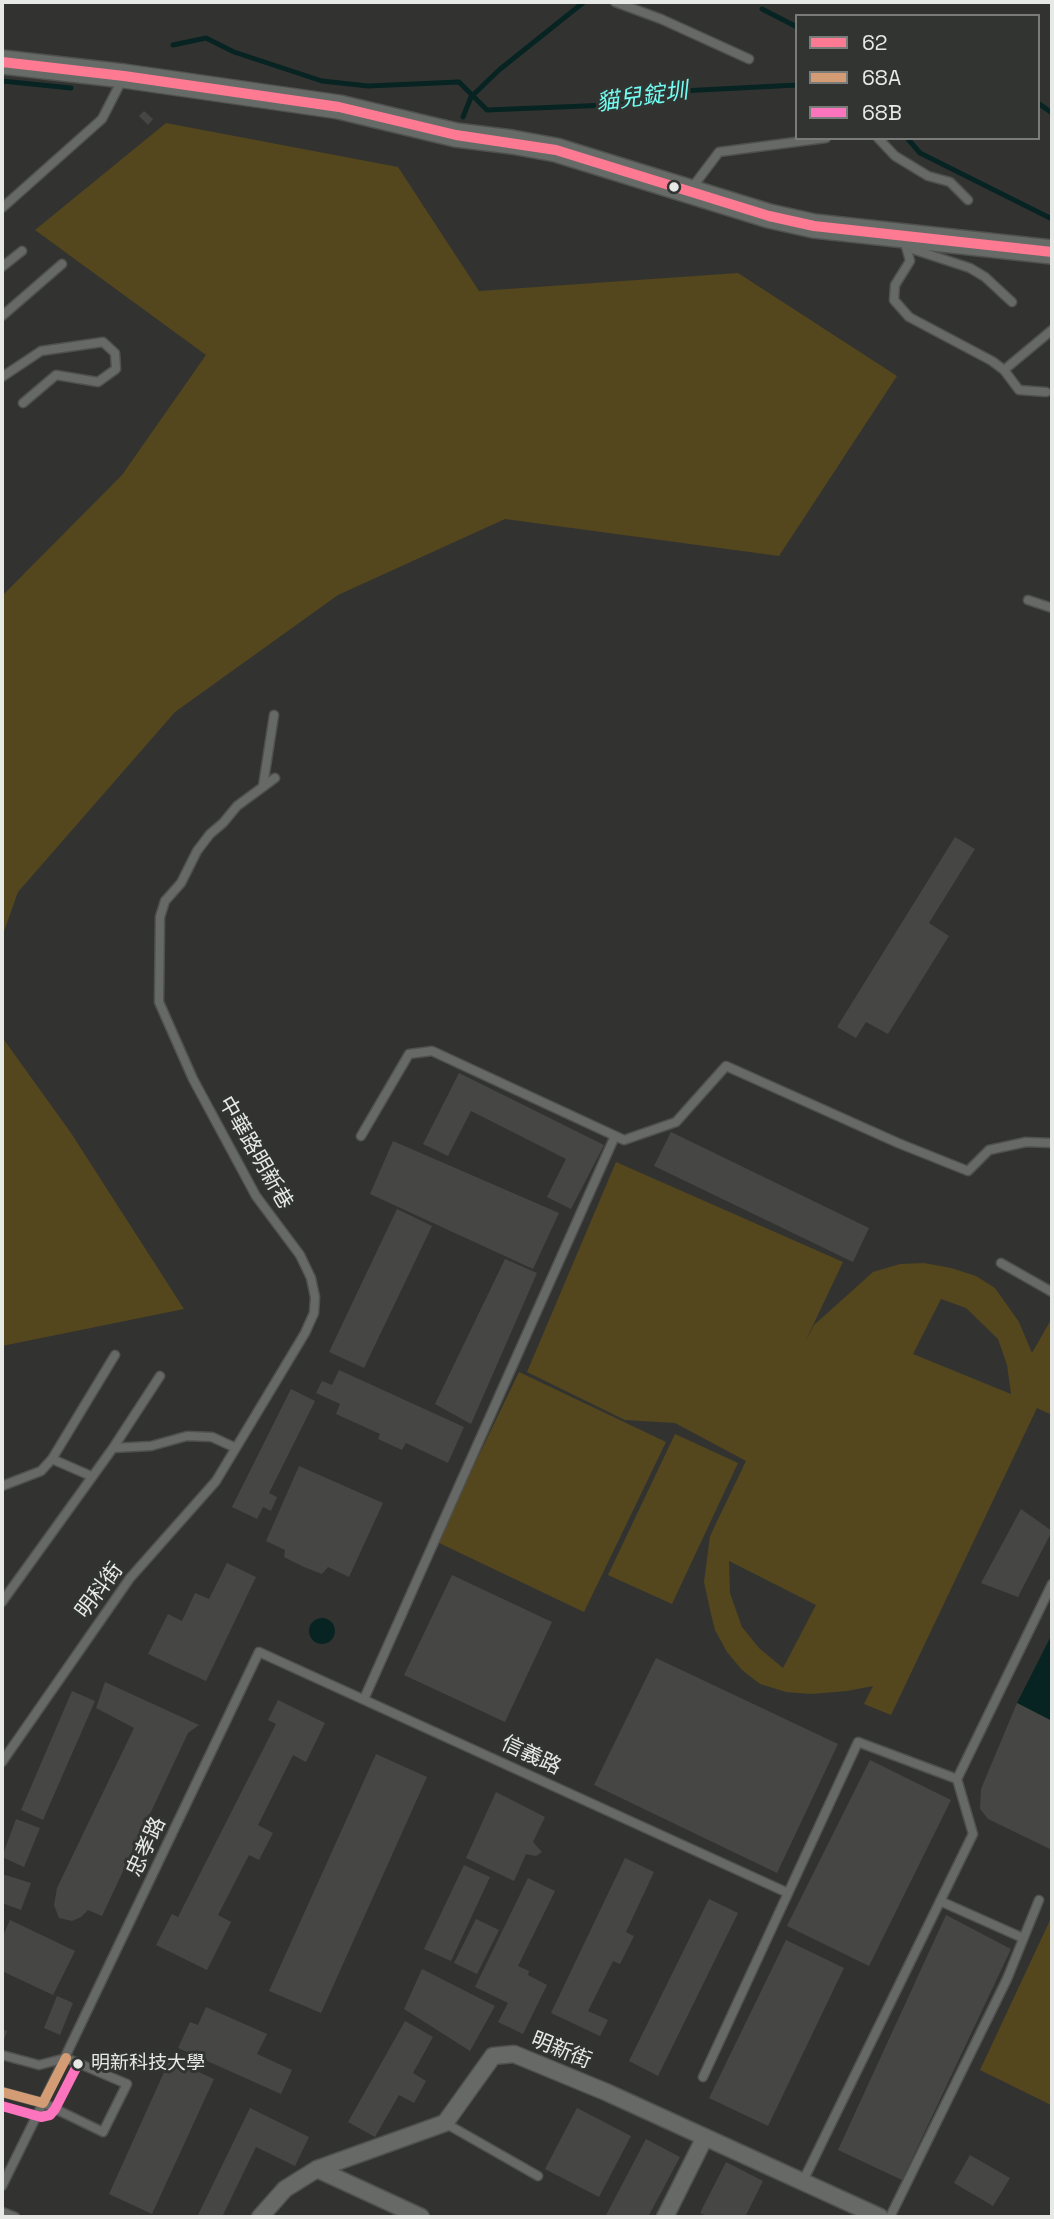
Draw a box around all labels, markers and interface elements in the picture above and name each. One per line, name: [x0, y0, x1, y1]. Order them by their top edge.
legend: [795, 14, 1040, 140]
text: 62: [862, 29, 887, 56]
text: 68A: [862, 64, 901, 91]
water label: 貓兒錠圳: [595, 78, 689, 118]
text: 68B: [862, 99, 902, 126]
unlabelled marker: [667, 180, 681, 194]
street label: 中華路明新巷: [213, 1092, 297, 1214]
street label: 明科街: [71, 1558, 129, 1624]
street label: 信義路: [497, 1731, 565, 1781]
street label: 忠孝路: [122, 1813, 172, 1881]
street label: 明新街: [527, 2028, 595, 2074]
place label: 明新科技大學: [91, 2053, 205, 2075]
marker: 明新科技大學: [71, 2057, 85, 2071]

